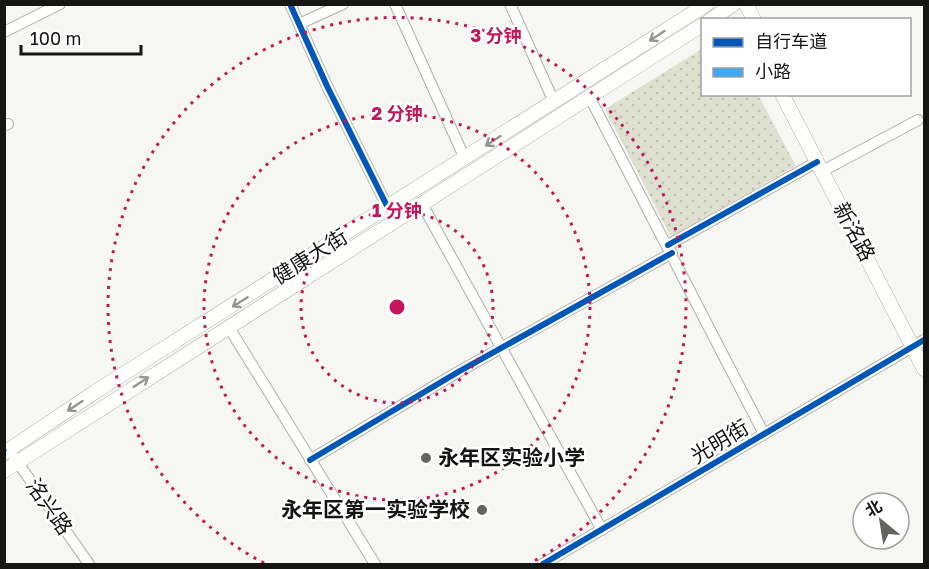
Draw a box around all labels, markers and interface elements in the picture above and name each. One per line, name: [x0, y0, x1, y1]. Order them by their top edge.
scale bar: [21, 18, 141, 56]
legend: [701, 18, 911, 96]
text: 3 分钟: [470, 24, 522, 46]
text: 100 m: [30, 27, 81, 49]
one-way arrow: [649, 30, 666, 42]
text: 自行车道: [755, 30, 827, 52]
text: 小路: [755, 60, 791, 82]
text: 2 分钟: [371, 102, 423, 124]
one-way arrow: [485, 136, 502, 148]
street label: 新洺路: [829, 198, 881, 265]
text: 1 分钟: [372, 199, 422, 221]
street label: 健康大街: [267, 223, 352, 289]
one-way arrow: [232, 296, 249, 308]
centre of rings: [387, 297, 407, 317]
one-way arrow: [133, 375, 150, 388]
one-way arrow: [66, 399, 83, 412]
street label: 光明街: [686, 414, 753, 469]
place label: 永年区实验小学: [438, 444, 585, 470]
marker: 永年区实验小学: [419, 451, 433, 465]
street label: 洺兴路: [21, 473, 79, 540]
north arrow: [851, 491, 911, 551]
text: 北: [862, 495, 885, 521]
place label: 永年区第一实验学校: [281, 496, 470, 522]
marker: 永年区第一实验学校: [475, 503, 489, 517]

